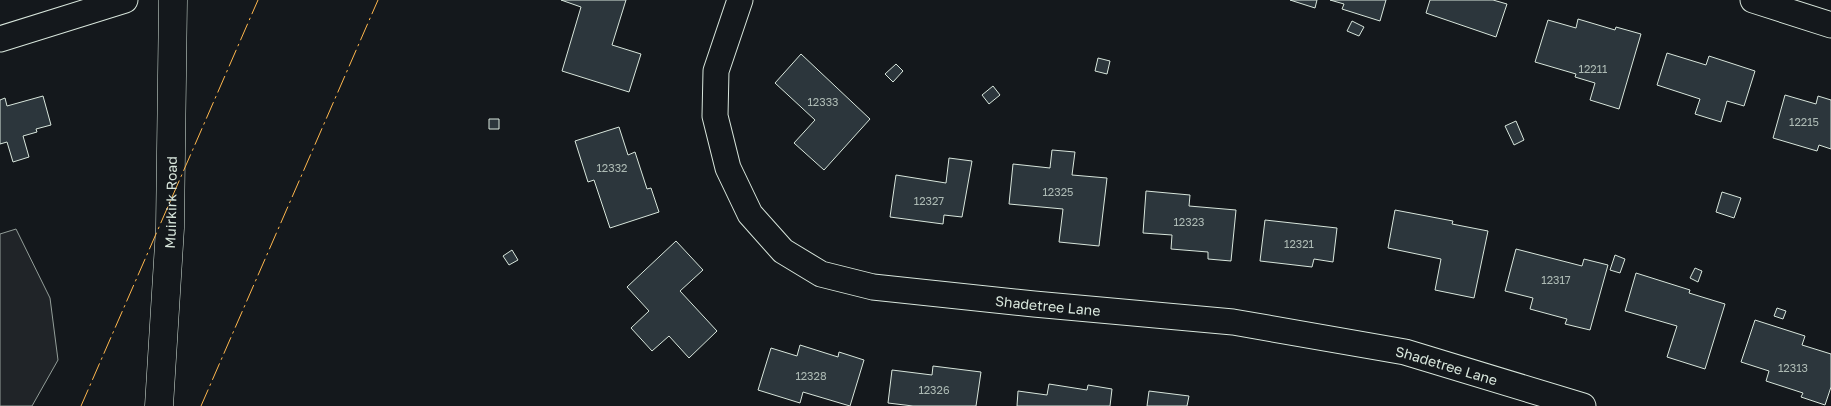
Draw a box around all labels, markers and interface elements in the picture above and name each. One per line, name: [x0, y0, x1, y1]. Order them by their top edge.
house number: 12211: [1579, 62, 1607, 75]
house number: 12333: [807, 95, 839, 108]
house number: 12215: [1789, 115, 1819, 128]
street label: Muirkirk Road: [160, 156, 179, 249]
house number: 12332: [597, 161, 627, 174]
house number: 12325: [1043, 185, 1073, 198]
house number: 12327: [914, 194, 944, 207]
house number: 12323: [1174, 215, 1204, 228]
house number: 12321: [1284, 237, 1314, 250]
house number: 12317: [1541, 273, 1571, 286]
street label: Shadetree Lane: [994, 291, 1101, 318]
street label: Shadetree Lane: [1394, 342, 1500, 388]
house number: 12313: [1778, 361, 1808, 374]
house number: 12328: [795, 369, 827, 382]
house number: 12326: [918, 383, 950, 396]

